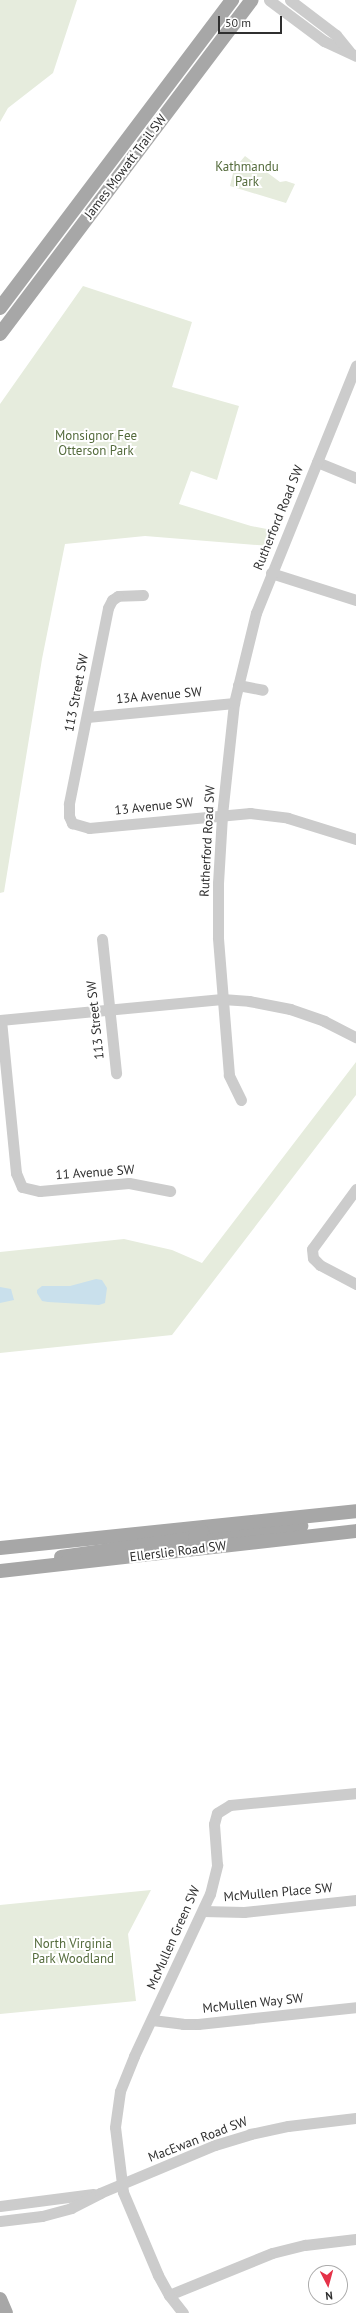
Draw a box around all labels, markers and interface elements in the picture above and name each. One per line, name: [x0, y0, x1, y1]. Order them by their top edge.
scale bar: [220, 8, 284, 34]
text: 50 m: [225, 15, 251, 30]
street label: James Mowatt Trail SW: [82, 112, 170, 222]
park label: Kathmandu Park: [215, 160, 279, 191]
park label: Monsignor Fee Otterson Park: [55, 429, 137, 460]
street label: Rutherford Road SW: [251, 463, 307, 573]
street label: 113 Street SW: [62, 653, 92, 733]
street label: 13A Avenue SW: [115, 684, 203, 708]
street label: Rutherford Road SW: [197, 785, 219, 897]
street label: 13 Avenue SW: [114, 795, 194, 819]
street label: 113 Street SW: [84, 980, 108, 1060]
street label: 11 Avenue SW: [55, 1162, 135, 1184]
street label: Ellerslie Road SW: [129, 1538, 227, 1566]
street label: McMullen Place SW: [223, 1880, 333, 1906]
street label: McMullen Green SW: [144, 1884, 204, 1992]
park label: North Virginia Park Woodland: [32, 1937, 114, 1968]
street label: McMullen Way SW: [201, 1991, 305, 2017]
street label: MacEwan Road SW: [146, 2114, 250, 2166]
north arrow: [308, 2265, 348, 2305]
text: N: [325, 2289, 333, 2303]

